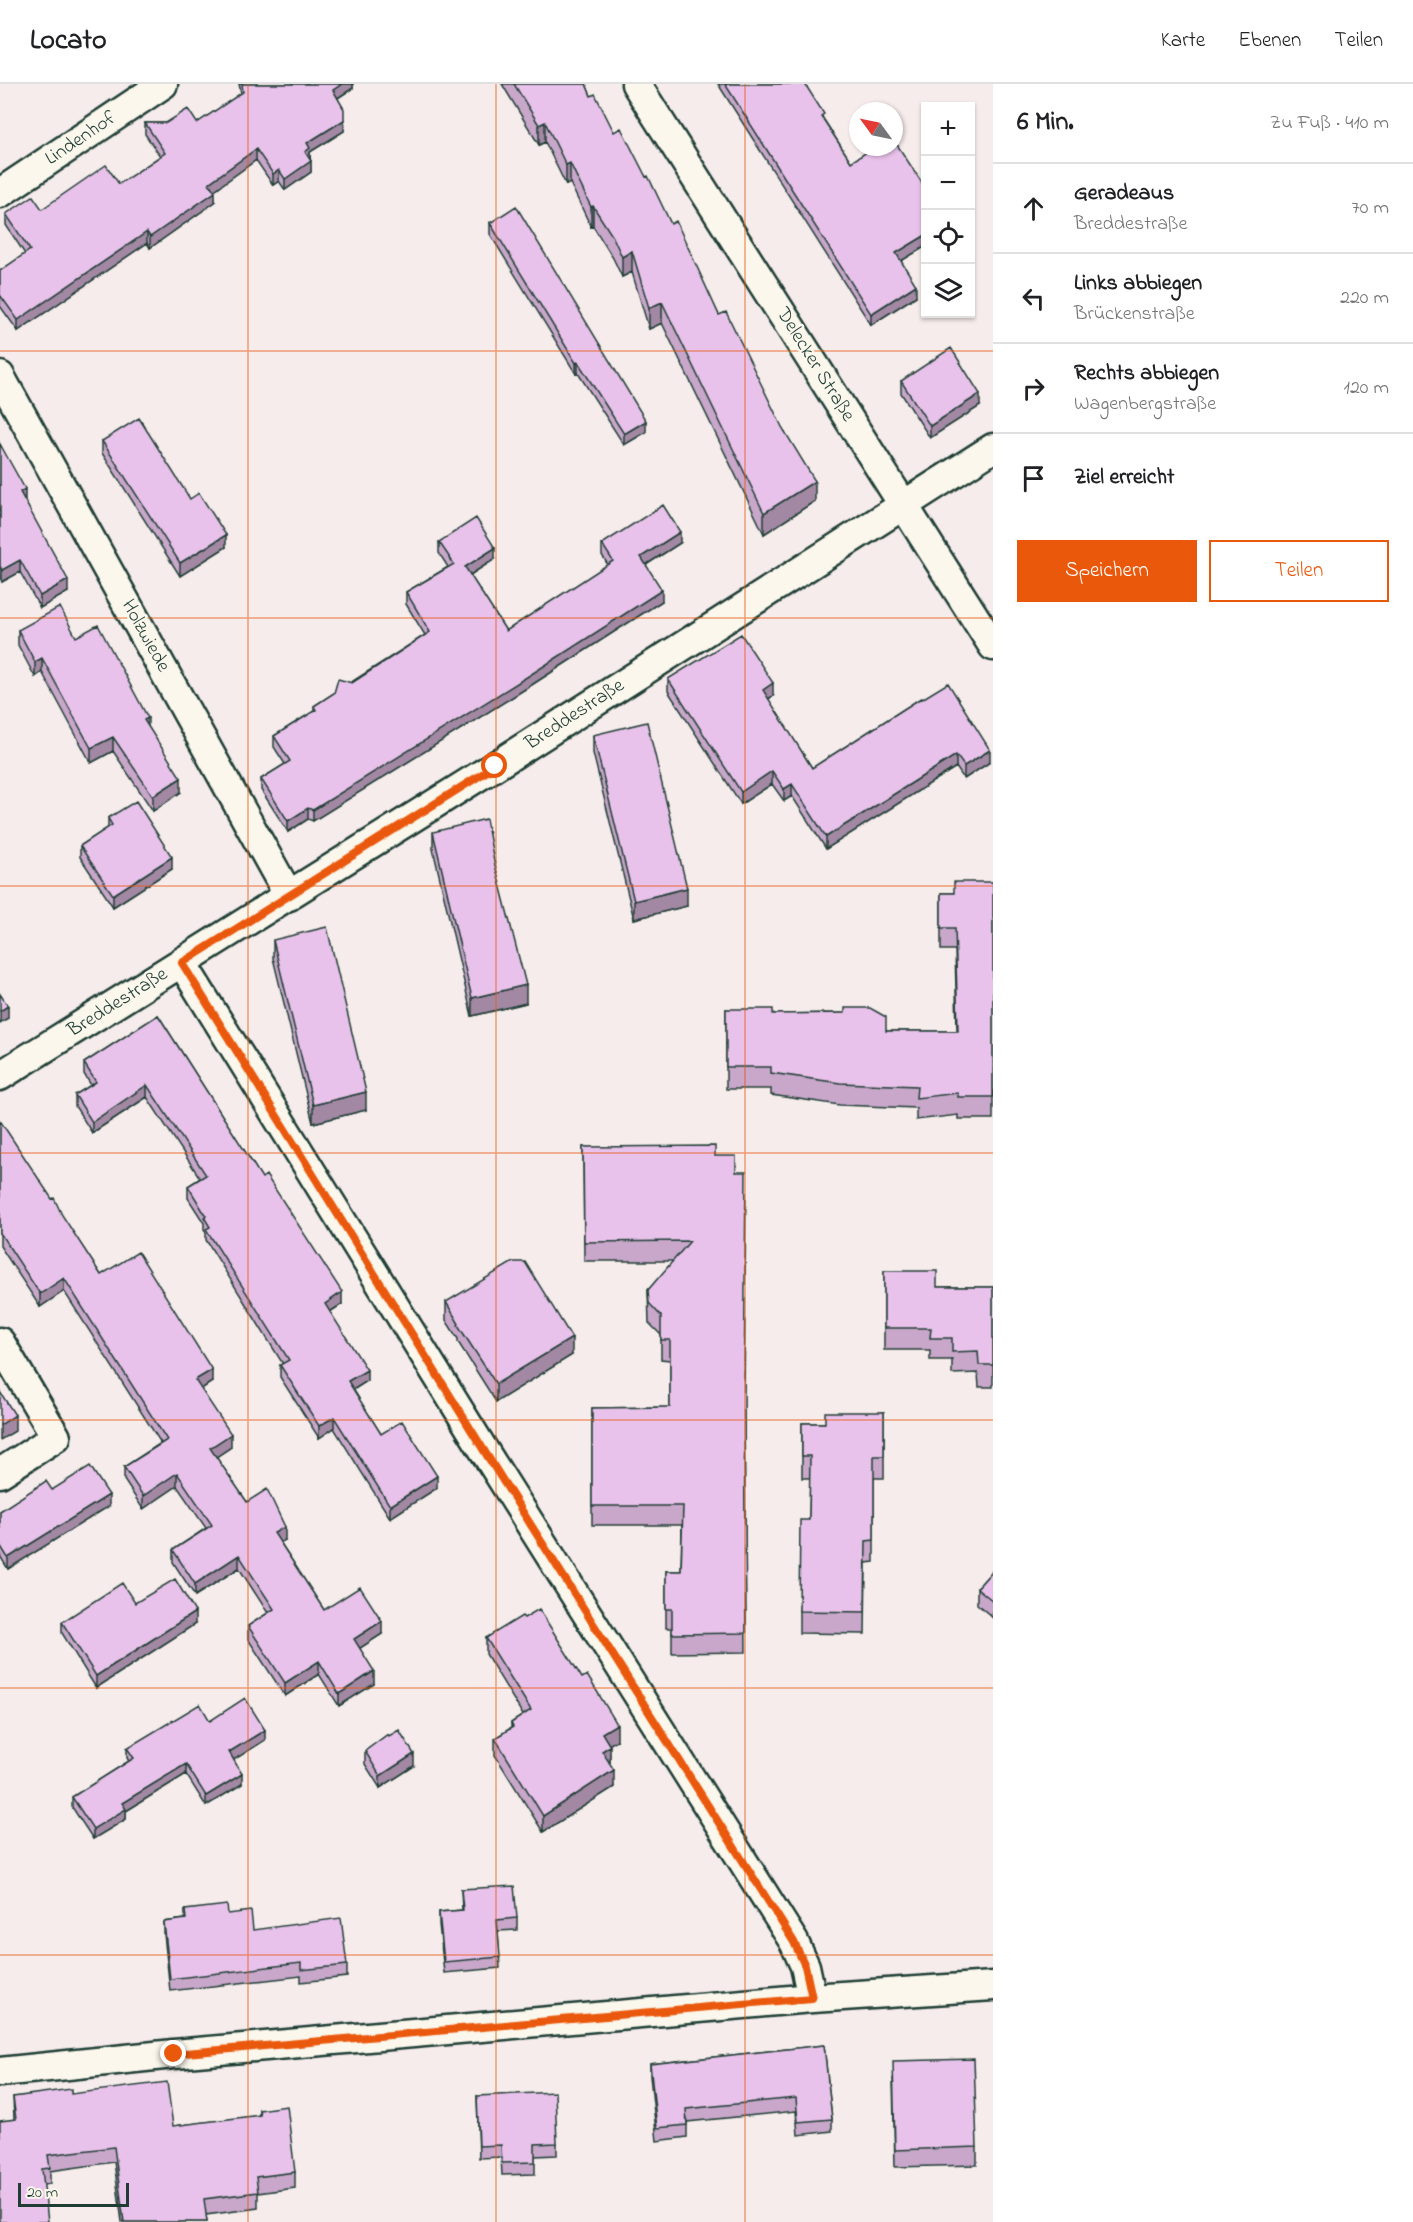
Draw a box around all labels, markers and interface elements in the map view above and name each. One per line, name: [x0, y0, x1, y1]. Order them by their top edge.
text: Locato: [30, 21, 106, 62]
text: Karte: [1161, 26, 1205, 56]
text: Ebenen: [1238, 26, 1301, 56]
text: Teilen: [1334, 26, 1383, 56]
north arrow: [849, 102, 903, 156]
map controls: [921, 102, 975, 318]
button: +: [921, 102, 975, 156]
street label: Lindenhof: [40, 104, 123, 173]
text: 6 Min.: [1017, 104, 1074, 142]
text: Zu Fuß · 410 m: [1270, 109, 1389, 138]
button: −: [921, 156, 975, 210]
text: Geradeaus: [1074, 178, 1174, 210]
icon: ahead: [1017, 192, 1050, 225]
text: 70 m: [1352, 194, 1389, 223]
button: locate: [921, 210, 975, 264]
text: Breddestraße: [1074, 210, 1187, 239]
button: layers: [921, 264, 975, 318]
text: Links abbiegen: [1074, 268, 1202, 300]
icon: left: [1017, 282, 1050, 315]
text: 220 m: [1340, 284, 1389, 313]
text: Brückenstraße: [1074, 300, 1195, 329]
street label: Delecker Straße: [768, 301, 862, 428]
text: Rechts abbiegen: [1074, 358, 1219, 390]
icon: right: [1017, 372, 1050, 405]
text: 120 m: [1344, 374, 1389, 403]
text: Wagenbergstraße: [1074, 390, 1216, 419]
icon: arrive: [1017, 462, 1050, 495]
text: Ziel erreicht: [1074, 462, 1174, 494]
button: Speichern: [1017, 540, 1197, 602]
button: Teilen: [1209, 540, 1389, 602]
street label: Holzwiede: [113, 594, 177, 678]
street label: Breddestraße: [519, 672, 630, 759]
route start: [481, 752, 507, 778]
street label: Breddestraße: [61, 961, 174, 1046]
route end: [160, 2040, 186, 2066]
scale bar: [18, 2180, 129, 2208]
text: 20 m: [27, 2181, 58, 2205]

